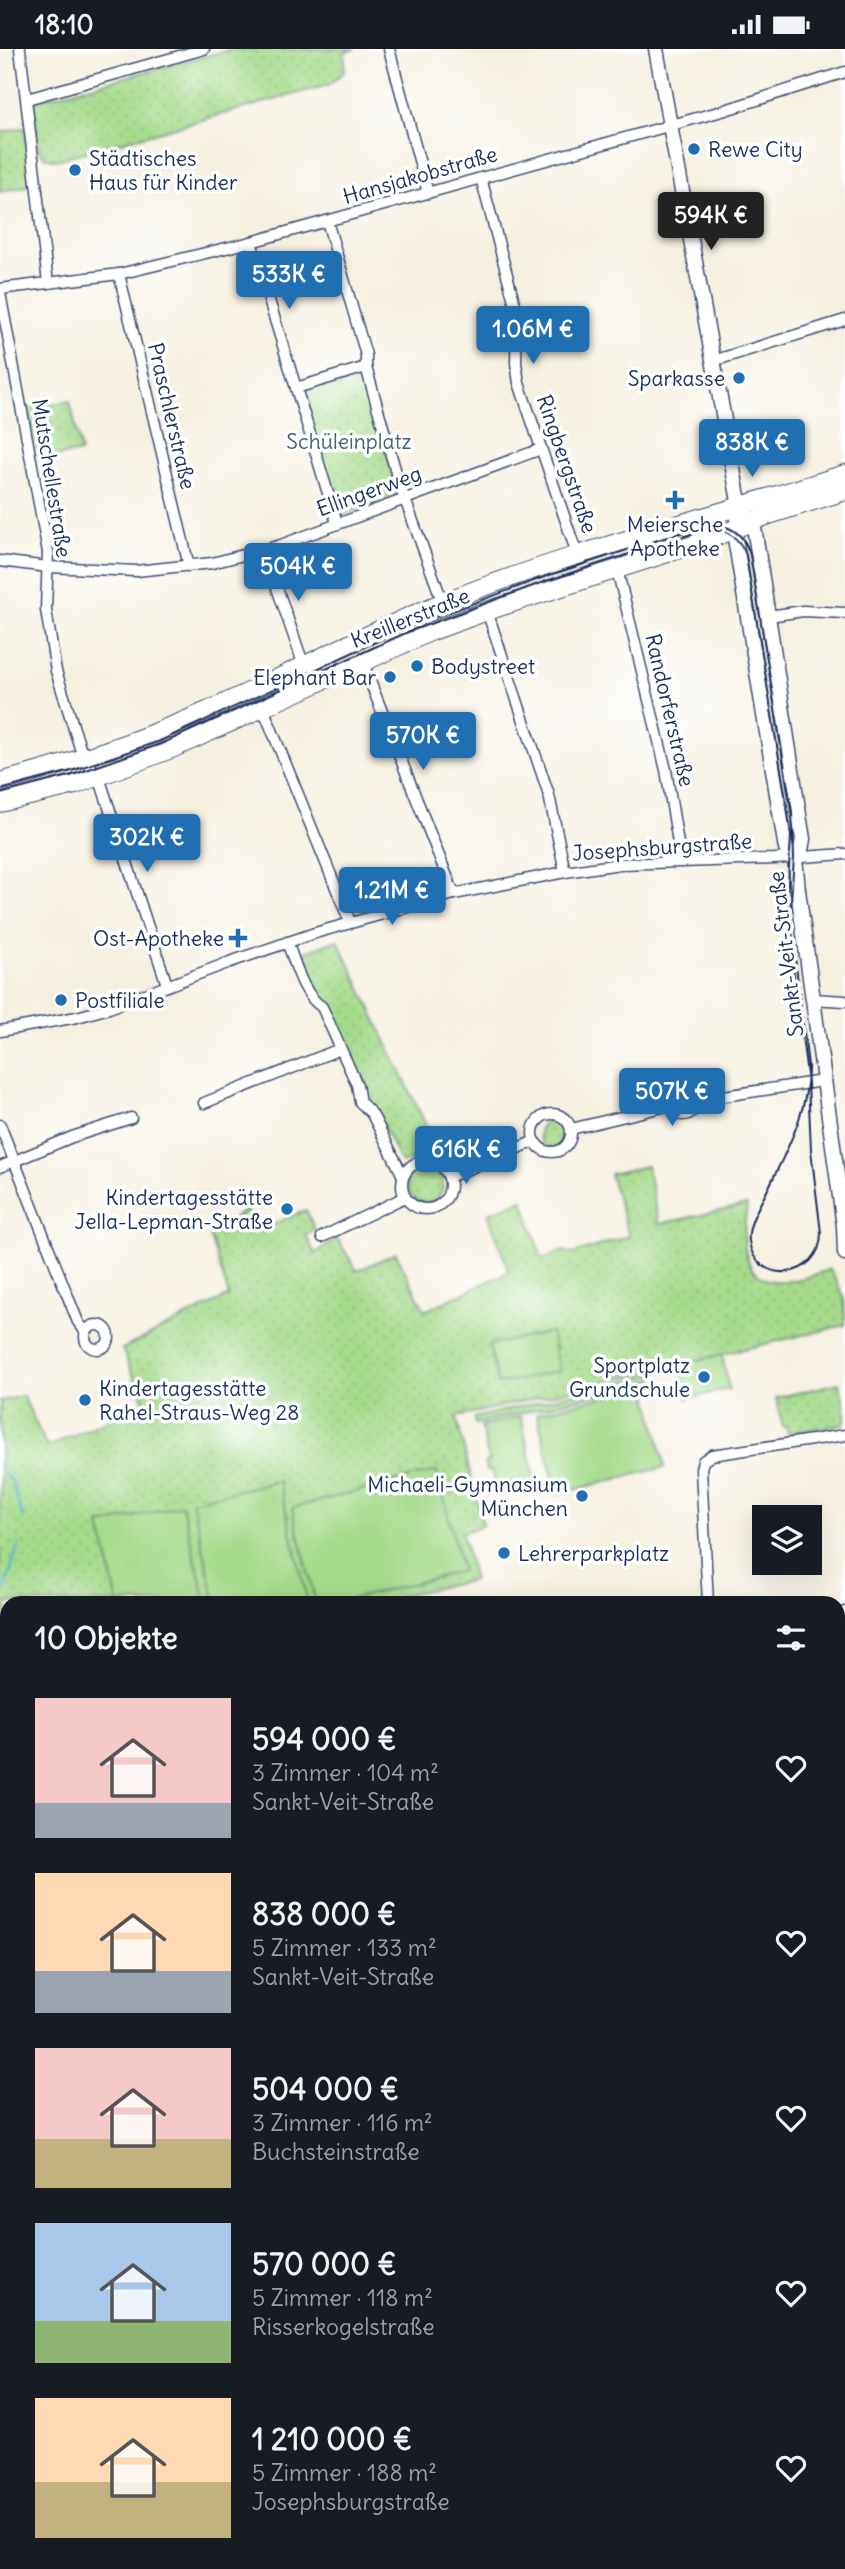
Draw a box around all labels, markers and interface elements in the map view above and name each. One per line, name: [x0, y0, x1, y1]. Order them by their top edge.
text: 18:10: [35, 8, 94, 41]
place label: Rewe City: [708, 136, 803, 163]
street label: Hansjakobstraße: [340, 140, 500, 210]
marker: Rewe City: [686, 141, 702, 157]
place label: Städtisches Haus für Kinder: [89, 145, 238, 196]
marker: Städtisches Haus für Kinder: [67, 162, 83, 178]
pin: 594K €: [654, 193, 768, 252]
text: 594K €: [674, 200, 748, 229]
pin: 533K €: [232, 251, 346, 311]
text: 533K €: [252, 259, 326, 288]
pin: 1.06M €: [468, 307, 598, 366]
text: 1.06M €: [492, 314, 574, 343]
street label: Praschlerstraße: [142, 340, 202, 492]
place label: Sparkasse: [628, 365, 725, 392]
marker: Sparkasse: [731, 370, 747, 386]
street label: Ringbergstraße: [531, 391, 603, 537]
street label: Mutschellestraße: [26, 397, 78, 559]
pin: 838K €: [695, 419, 809, 479]
text: 838K €: [715, 427, 789, 456]
park label: Schüleinplatz: [286, 428, 412, 455]
street label: Ellingerweg: [313, 460, 425, 522]
marker: Meiersche Apotheke: [667, 492, 683, 508]
place label: Meiersche Apotheke: [627, 511, 723, 562]
pin: 504K €: [241, 543, 355, 603]
text: 504K €: [260, 551, 336, 580]
street label: Kreillerstraße: [347, 582, 473, 654]
street label: Randorferstraße: [639, 631, 701, 789]
place label: Bodystreet: [431, 653, 535, 680]
marker: Bodystreet: [409, 658, 425, 674]
place label: Elephant Bar: [253, 664, 376, 691]
marker: Elephant Bar: [382, 669, 398, 685]
pin: 570K €: [366, 713, 480, 772]
text: 570K €: [386, 720, 460, 749]
pin: 302K €: [90, 815, 204, 874]
text: 302K €: [109, 822, 185, 851]
street label: Josephsburgstraße: [571, 827, 753, 867]
pin: 1.21M €: [327, 867, 457, 927]
street label: Sankt-Veit-Straße: [762, 870, 810, 1038]
text: 1.21M €: [355, 875, 429, 904]
place label: Ost-Apotheke: [93, 925, 224, 952]
marker: Ost-Apotheke: [230, 930, 246, 946]
place label: Postfiliale: [75, 987, 165, 1014]
marker: Postfiliale: [53, 992, 69, 1008]
pin: 507K €: [615, 1069, 729, 1128]
text: 507K €: [635, 1076, 709, 1105]
pin: 616K €: [409, 1127, 523, 1186]
text: 616K €: [431, 1134, 501, 1163]
place label: Kindertagesstätte Jella-Lepman-Straße: [75, 1184, 273, 1235]
marker: Kindertagesstätte Jella-Lepman-Straße: [279, 1201, 295, 1217]
place label: Sportplatz Grundschule: [569, 1352, 690, 1403]
marker: Sportplatz Grundschule: [696, 1369, 712, 1385]
place label: Kindertagesstätte Rahel-Straus-Weg 28: [99, 1375, 299, 1426]
marker: Kindertagesstätte Rahel-Straus-Weg 28: [77, 1392, 93, 1408]
place label: Michaeli-Gymnasium München: [367, 1471, 568, 1522]
marker: Michaeli-Gymnasium München: [574, 1488, 590, 1504]
map controls: [752, 1505, 822, 1575]
button: layers: [752, 1505, 822, 1575]
place label: Lehrerparkplatz: [518, 1540, 669, 1567]
marker: Lehrerparkplatz: [496, 1545, 512, 1561]
text: 10 Objekte: [35, 1619, 178, 1657]
icon: filters: [772, 1619, 810, 1657]
text: 594 000 €: [252, 1720, 397, 1758]
icon: home: [91, 1726, 175, 1810]
icon: heart: [772, 1749, 810, 1787]
text: 3 Zimmer · 104 m²: [252, 1758, 439, 1787]
text: Sankt-Veit-Straße: [252, 1787, 434, 1816]
text: 838 000 €: [252, 1895, 396, 1933]
icon: home: [91, 1901, 175, 1985]
icon: heart: [772, 1924, 810, 1962]
text: 5 Zimmer · 133 m²: [252, 1933, 437, 1962]
text: Sankt-Veit-Straße: [252, 1962, 434, 1991]
text: 504 000 €: [252, 2070, 399, 2108]
icon: home: [91, 2076, 175, 2160]
icon: heart: [772, 2099, 810, 2137]
text: 3 Zimmer · 116 m²: [252, 2108, 433, 2137]
text: Buchsteinstraße: [252, 2137, 420, 2166]
text: 570 000 €: [252, 2245, 396, 2283]
icon: home: [91, 2251, 175, 2335]
icon: heart: [772, 2274, 810, 2312]
text: 5 Zimmer · 118 m²: [252, 2283, 433, 2312]
text: Risserkogelstraße: [252, 2312, 435, 2341]
text: 1 210 000 €: [252, 2420, 412, 2458]
icon: home: [91, 2426, 175, 2510]
icon: heart: [772, 2449, 810, 2487]
text: 5 Zimmer · 188 m²: [252, 2458, 437, 2487]
text: Josephsburgstraße: [252, 2487, 450, 2516]

